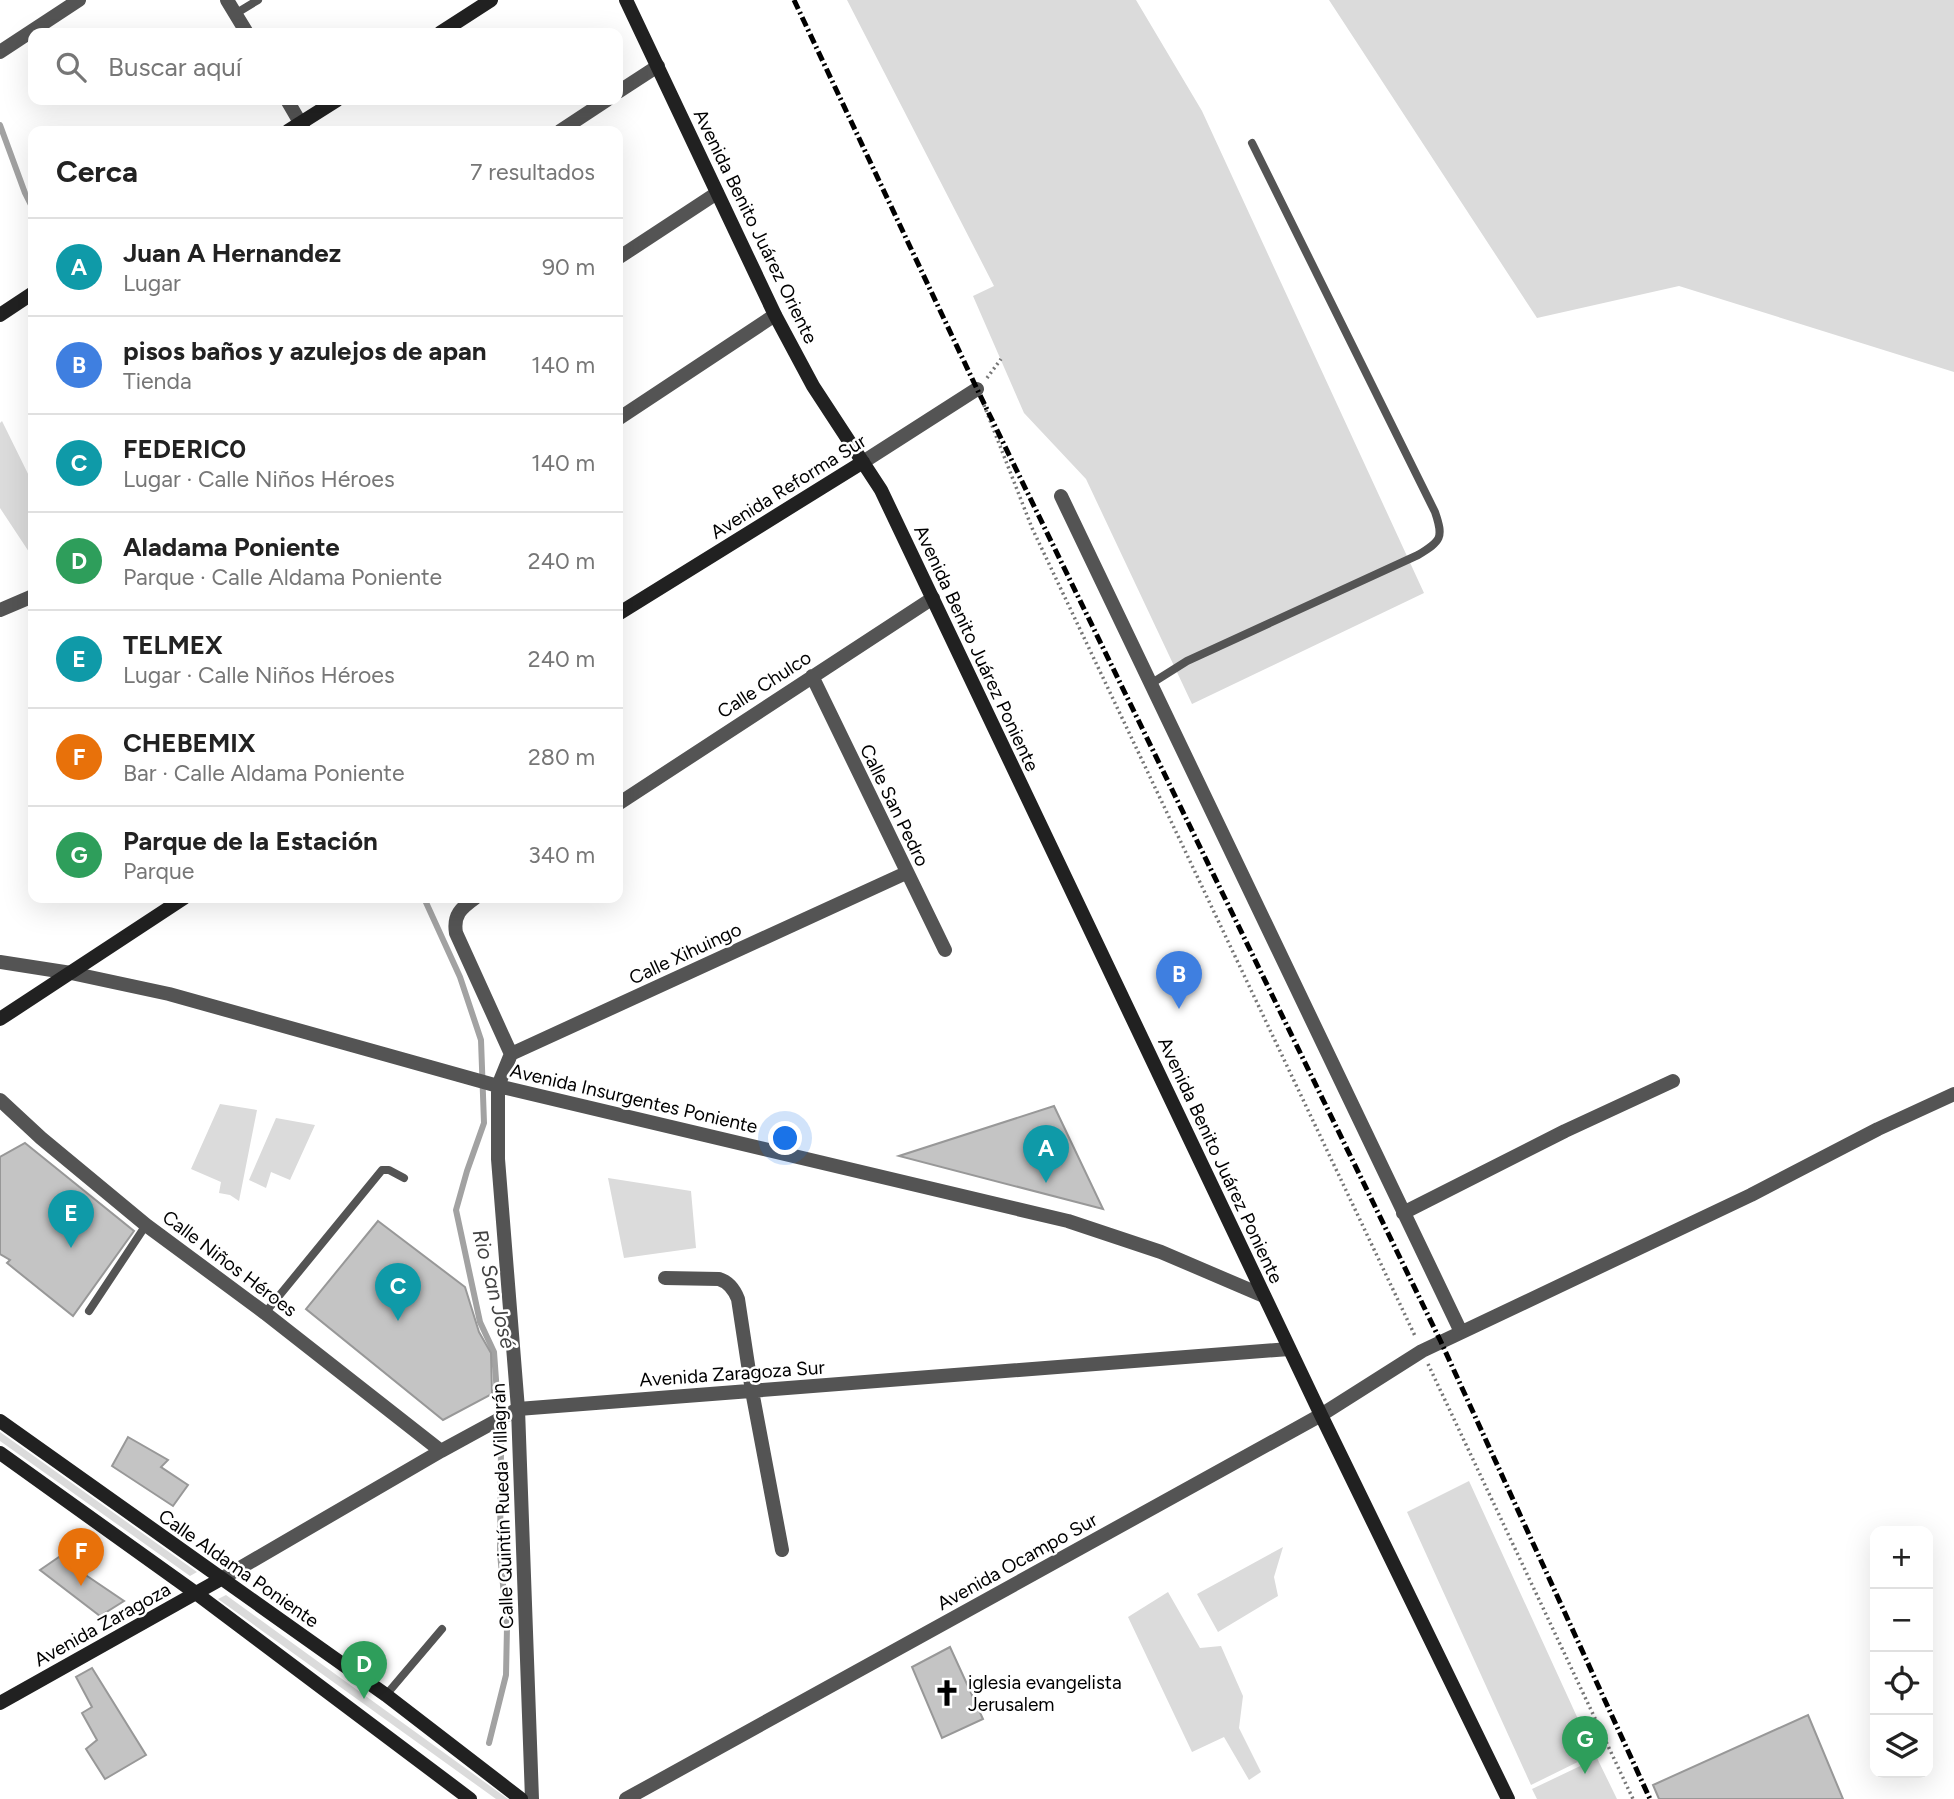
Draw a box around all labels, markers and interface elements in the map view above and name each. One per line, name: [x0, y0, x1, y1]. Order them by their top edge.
search box: [28, 28, 623, 105]
icon: search: [52, 48, 90, 86]
text: Buscar aquí: [108, 51, 242, 83]
street label: Avenida Benito Juárez Oriente: [689, 105, 822, 347]
text: Cerca: [56, 153, 138, 190]
text: 7 resultados: [470, 158, 595, 186]
text: Juan A Hernandez: [123, 237, 341, 269]
text: A: [71, 253, 87, 281]
text: 90 m: [542, 253, 595, 281]
text: Lugar: [123, 269, 181, 297]
text: pisos baños y azulejos de apan: [123, 335, 487, 367]
text: B: [72, 351, 86, 379]
text: 140 m: [531, 351, 595, 379]
text: Tienda: [123, 367, 192, 395]
street label: Avenida Reforma Sur: [706, 429, 871, 544]
text: FEDERIC0: [123, 433, 246, 465]
text: C: [71, 449, 87, 477]
text: 140 m: [531, 449, 595, 477]
text: Lugar · Calle Niños Héroes: [123, 465, 395, 493]
street label: Avenida Benito Juárez Poniente: [909, 521, 1044, 775]
text: Aladama Poniente: [123, 531, 340, 563]
text: D: [71, 547, 87, 575]
text: 240 m: [528, 547, 595, 575]
text: Parque · Calle Aldama Poniente: [123, 563, 442, 591]
text: TELMEX: [123, 629, 223, 661]
text: E: [72, 645, 86, 673]
text: 240 m: [528, 645, 595, 673]
street label: Calle Chulco: [713, 646, 815, 723]
text: Lugar · Calle Niños Héroes: [123, 661, 395, 689]
text: CHEBEMIX: [123, 727, 255, 759]
street label: Calle San Pedro: [855, 740, 934, 870]
text: F: [73, 743, 85, 771]
text: 280 m: [528, 743, 595, 771]
text: Bar · Calle Aldama Poniente: [123, 759, 404, 787]
text: Parque de la Estación: [123, 825, 378, 857]
text: G: [70, 841, 88, 869]
text: 340 m: [528, 841, 595, 869]
text: Parque: [123, 857, 194, 885]
street label: Calle Xihuingo: [625, 917, 745, 990]
pin: B: [1156, 951, 1202, 1009]
street label: Avenida Benito Juárez Poniente: [1153, 1033, 1288, 1287]
street label: Avenida Insurgentes Poniente: [508, 1059, 760, 1138]
your location: [768, 1121, 802, 1155]
pin: A: [1023, 1125, 1069, 1183]
pin: E: [48, 1190, 94, 1248]
street label: Calle Niños Héroes: [158, 1205, 302, 1322]
water label: Rio San José: [468, 1227, 521, 1352]
pin: C: [375, 1263, 421, 1321]
street label: Avenida Zaragoza Sur: [639, 1356, 826, 1391]
street label: Calle Quintín Rueda Villagrán: [487, 1383, 518, 1629]
street label: Calle Aldama Poniente: [154, 1504, 323, 1632]
street label: Avenida Ocampo Sur: [933, 1508, 1102, 1615]
map controls: [1870, 1526, 1933, 1778]
button: +: [1870, 1526, 1933, 1589]
pin: F: [58, 1528, 104, 1586]
street label: Avenida Zaragoza: [30, 1577, 174, 1671]
button: −: [1870, 1589, 1933, 1652]
pin: D: [341, 1641, 387, 1699]
button: locate: [1870, 1652, 1933, 1715]
place label: iglesia evangelista Jerusalem: [968, 1671, 1122, 1716]
church icon: iglesia evangelista Jerusalem: [932, 1678, 962, 1708]
button: layers: [1870, 1715, 1933, 1778]
pin: G: [1562, 1716, 1608, 1774]

